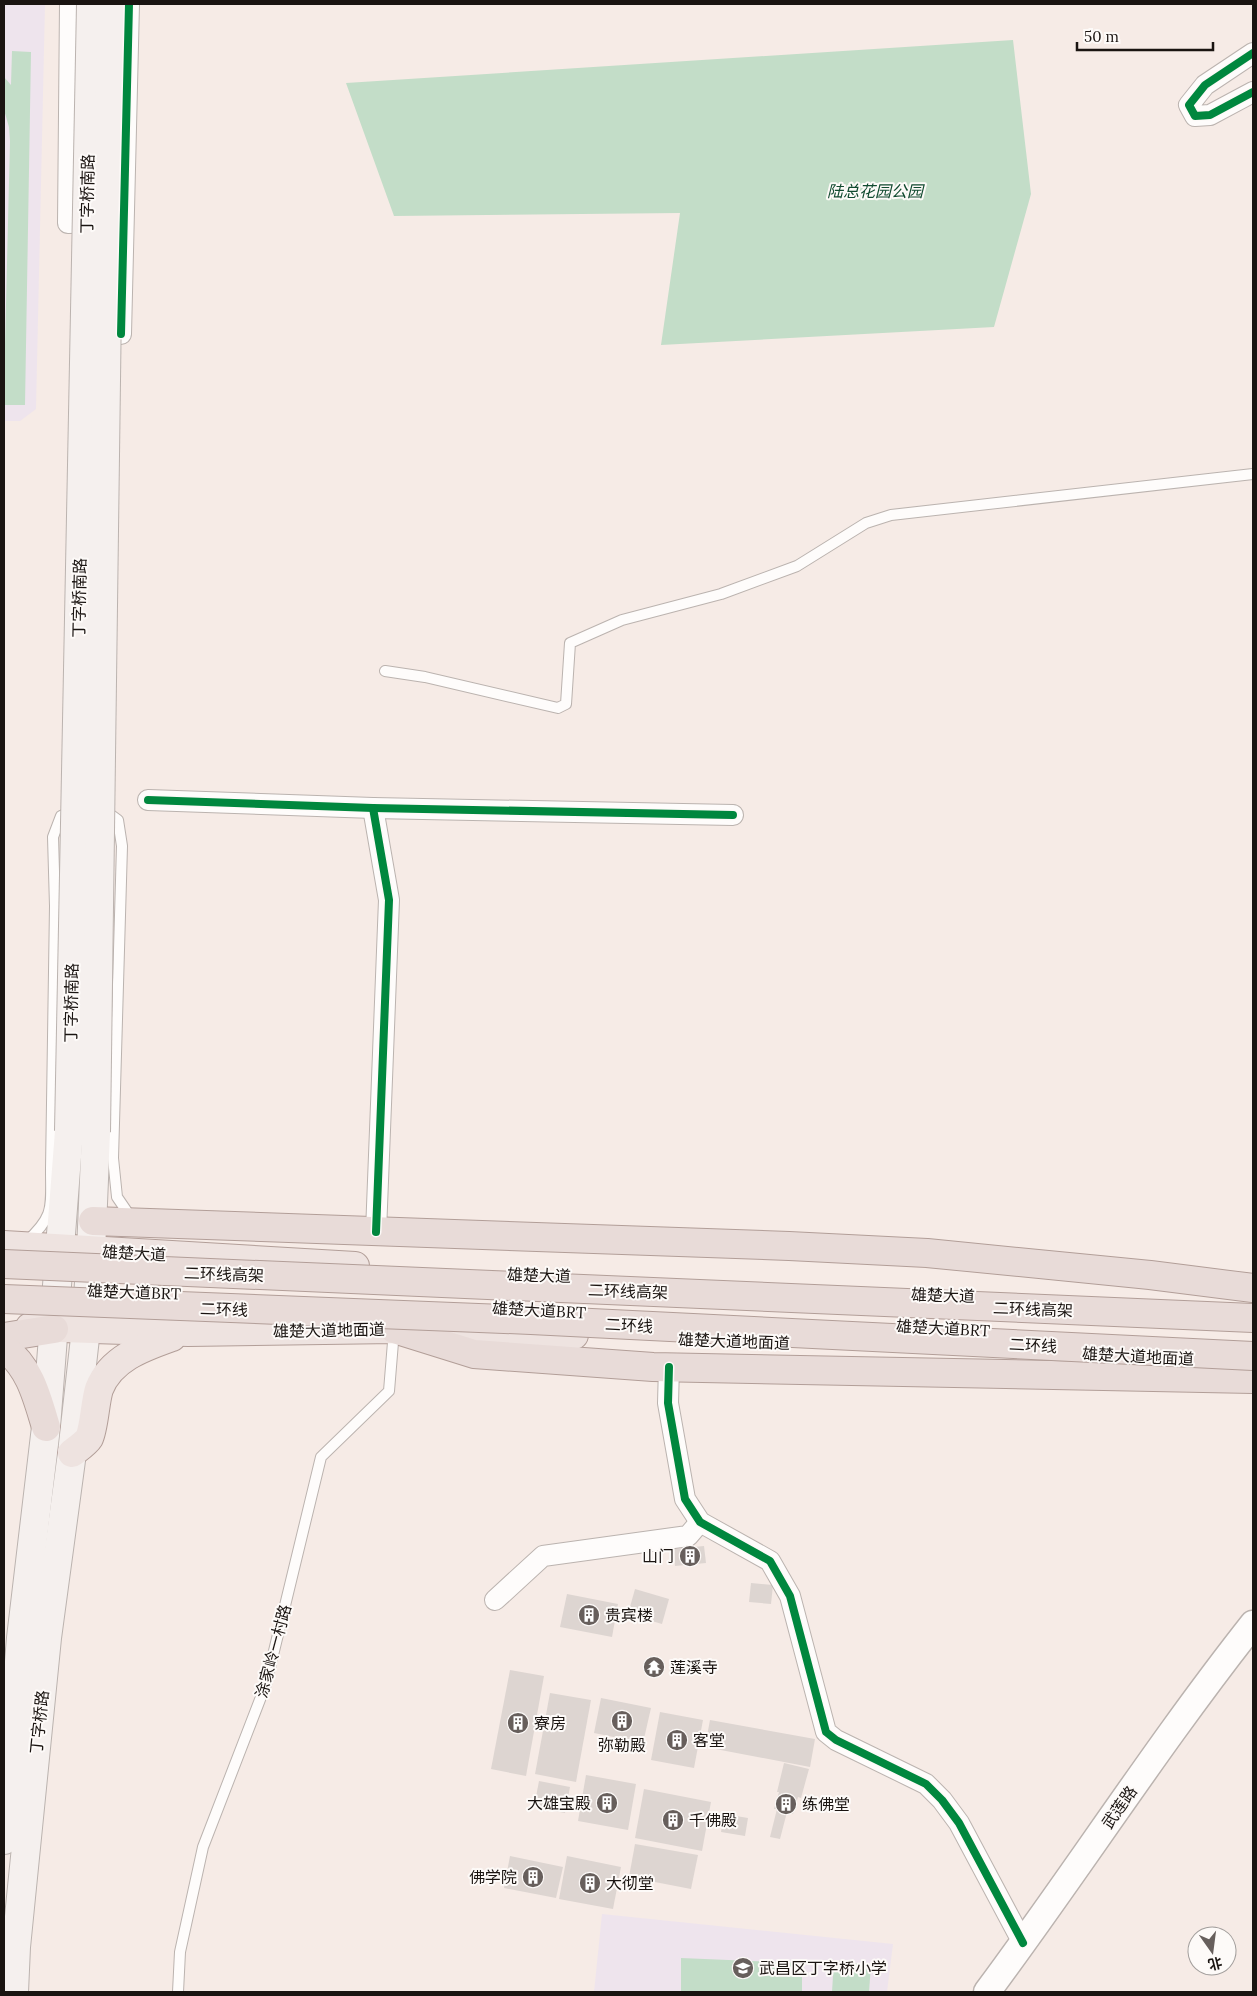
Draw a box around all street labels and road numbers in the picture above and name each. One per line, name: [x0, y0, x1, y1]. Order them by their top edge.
street label: 丁字桥南路: [76, 154, 98, 234]
street label: 丁字桥南路: [68, 558, 90, 638]
street label: 丁字桥南路: [60, 963, 82, 1043]
street label: 雄楚大道: [102, 1241, 166, 1265]
street label: 二环线高架: [184, 1263, 264, 1285]
street label: 雄楚大道: [507, 1264, 571, 1286]
street label: 雄楚大道BRT: [87, 1280, 181, 1304]
street label: 二环线高架: [588, 1280, 668, 1302]
street label: 雄楚大道: [911, 1284, 975, 1306]
street label: 二环线: [200, 1298, 248, 1320]
street label: 雄楚大道BRT: [491, 1298, 587, 1322]
street label: 二环线高架: [993, 1298, 1073, 1320]
street label: 二环线: [605, 1314, 653, 1336]
street label: 雄楚大道BRT: [895, 1316, 991, 1340]
street label: 雄楚大道地面道: [273, 1319, 385, 1341]
street label: 雄楚大道地面道: [678, 1329, 790, 1353]
street label: 二环线: [1009, 1334, 1057, 1356]
street label: 雄楚大道地面道: [1082, 1343, 1194, 1369]
street label: 涂家岭一村路: [251, 1602, 295, 1700]
street label: 丁字桥路: [26, 1689, 52, 1755]
street label: 武莲路: [1097, 1782, 1141, 1832]

